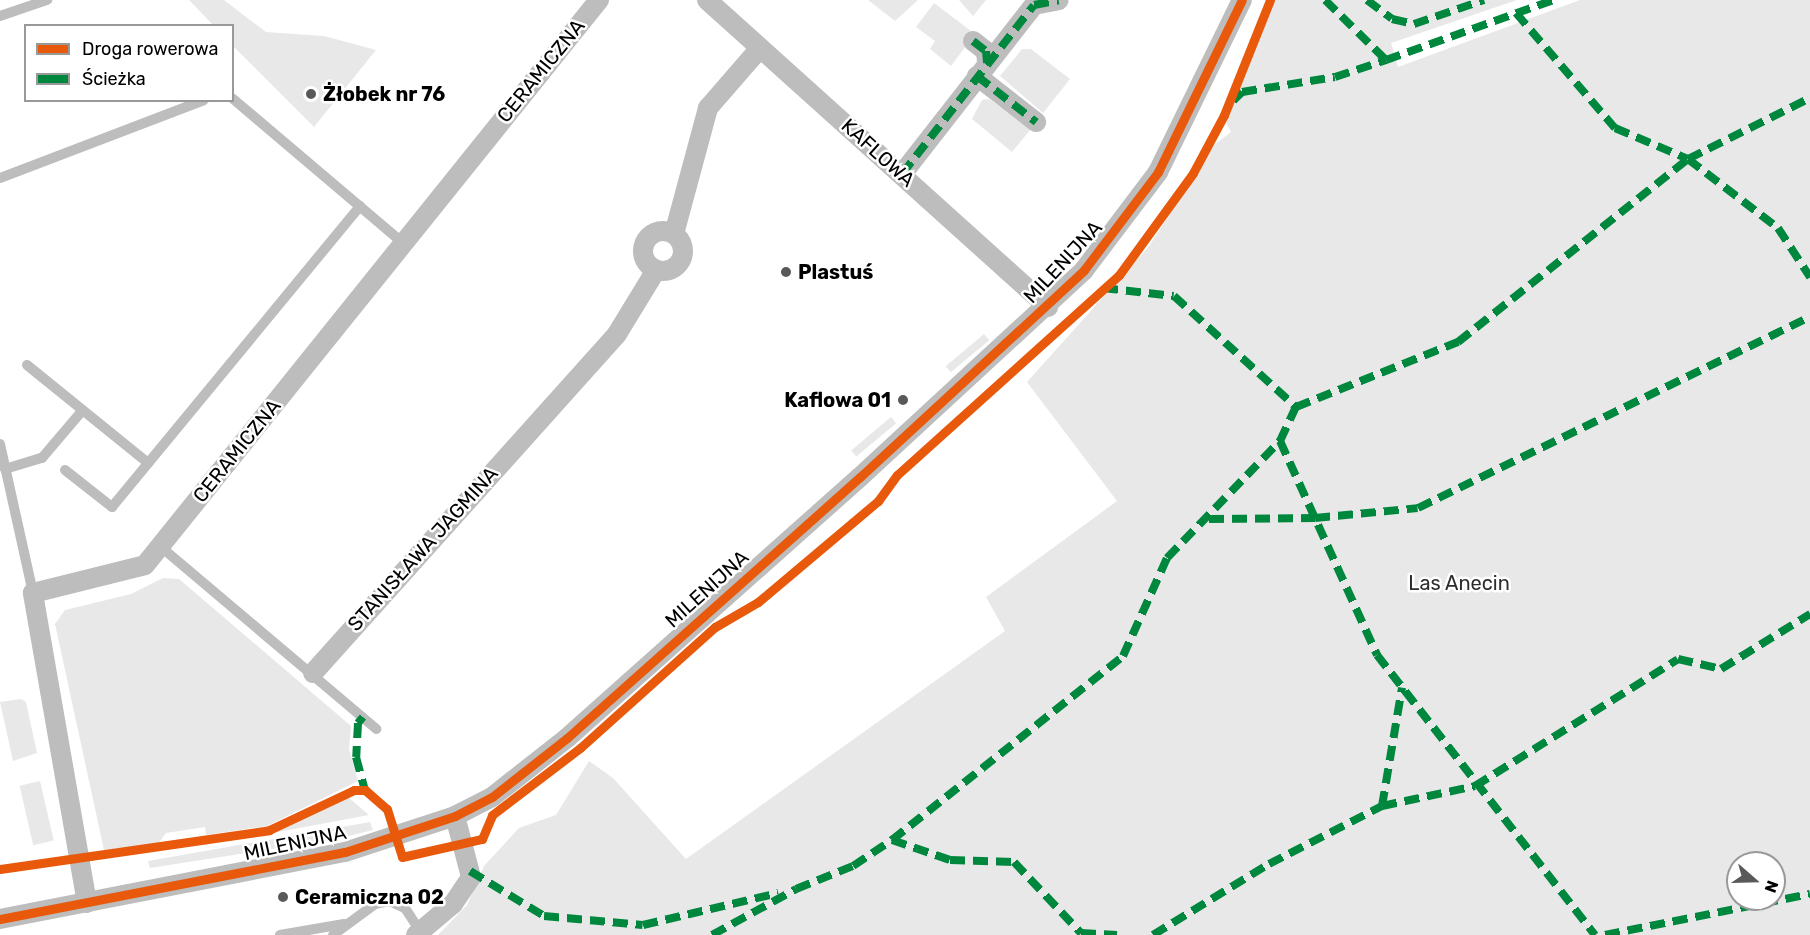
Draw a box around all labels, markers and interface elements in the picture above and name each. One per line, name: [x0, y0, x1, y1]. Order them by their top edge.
street label: CERAMICZNA: [492, 15, 590, 127]
legend: [24, 24, 234, 102]
text: Droga rowerowa: [82, 38, 218, 60]
text: Ścieżka: [82, 68, 146, 90]
place label: Żłobek nr 76: [323, 82, 446, 106]
marker: Żłobek nr 76: [304, 87, 318, 101]
street label: KAFLOWA: [836, 114, 920, 192]
street label: MILENIJNA: [1019, 216, 1107, 308]
place label: Plastuś: [798, 260, 873, 284]
marker: Plastuś: [779, 265, 793, 279]
place label: Kaflowa 01: [784, 388, 891, 412]
marker: Kaflowa 01: [896, 393, 910, 407]
street label: CERAMICZNA: [188, 395, 286, 507]
street label: STANISŁAWA JAGMINA: [343, 462, 503, 636]
street label: MILENIJNA: [660, 545, 754, 633]
park label: Las Anecin: [1408, 571, 1510, 595]
street label: MILENIJNA: [242, 820, 348, 866]
north arrow: [1726, 851, 1786, 911]
text: N: [1761, 878, 1782, 895]
place label: Ceramiczna 02: [295, 885, 444, 909]
marker: Ceramiczna 02: [276, 890, 290, 904]

